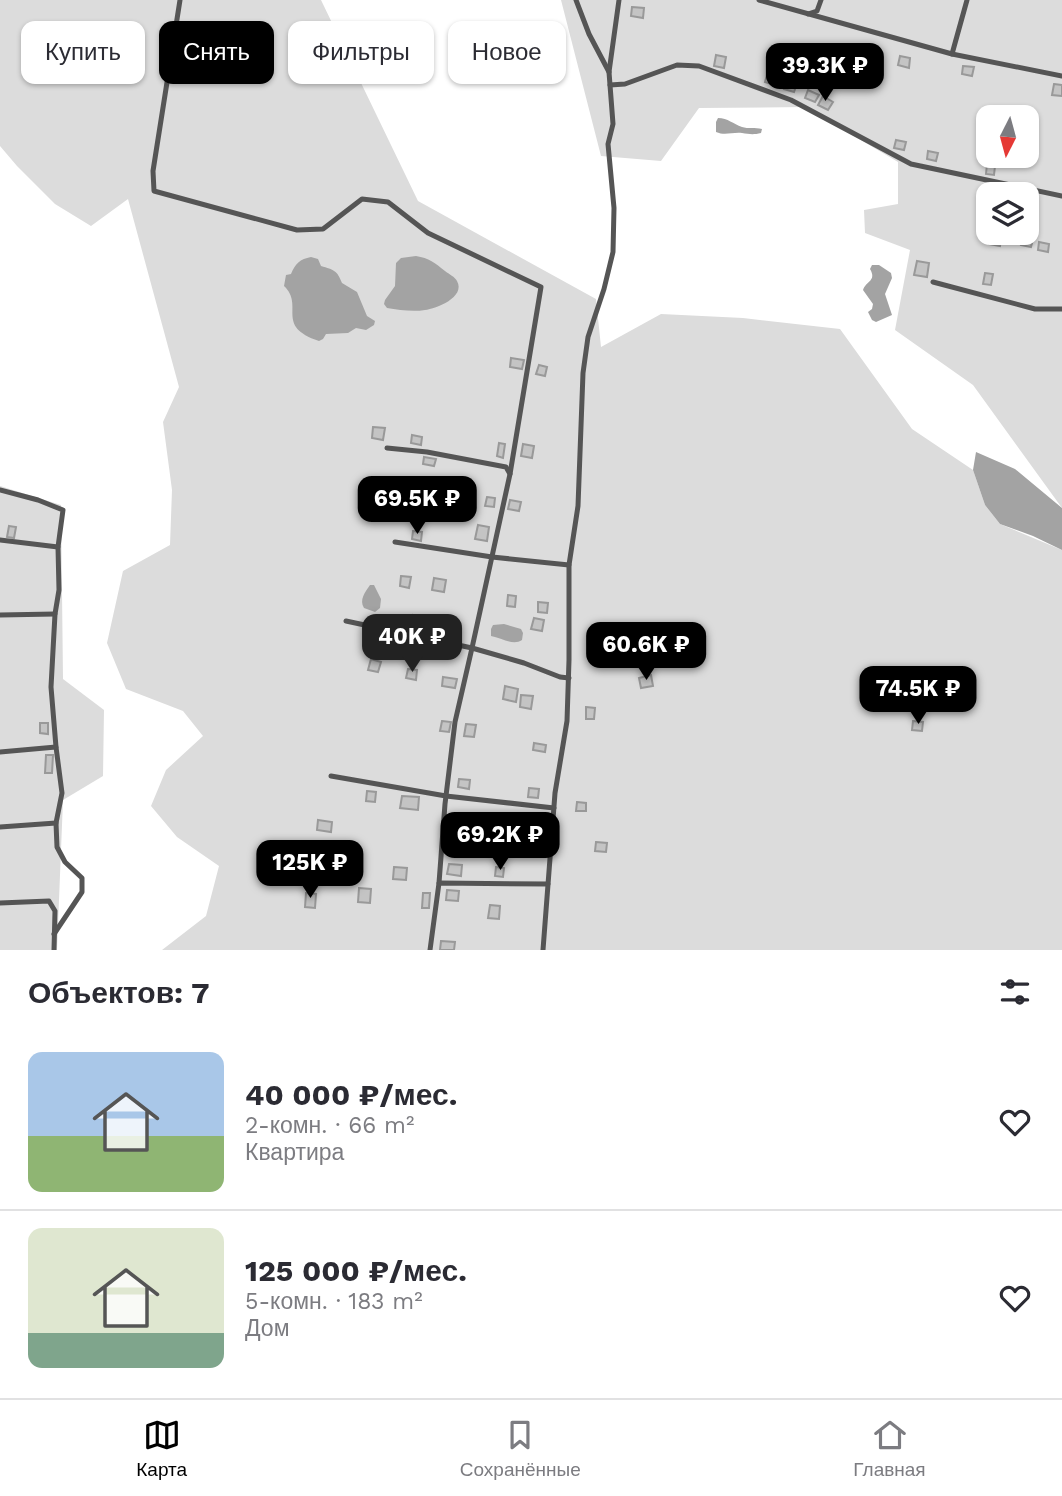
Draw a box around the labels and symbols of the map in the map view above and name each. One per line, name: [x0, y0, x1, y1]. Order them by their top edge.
pin: 39.3K ₽: [760, 43, 890, 103]
north arrow: [976, 105, 1040, 168]
pin: 69.5K ₽: [352, 476, 482, 536]
pin: 40K ₽: [363, 614, 461, 674]
pin: 60.6K ₽: [581, 622, 711, 682]
pin: 74.5K ₽: [853, 666, 983, 726]
pin: 69.2K ₽: [435, 812, 565, 872]
pin: 125K ₽: [253, 841, 367, 900]

